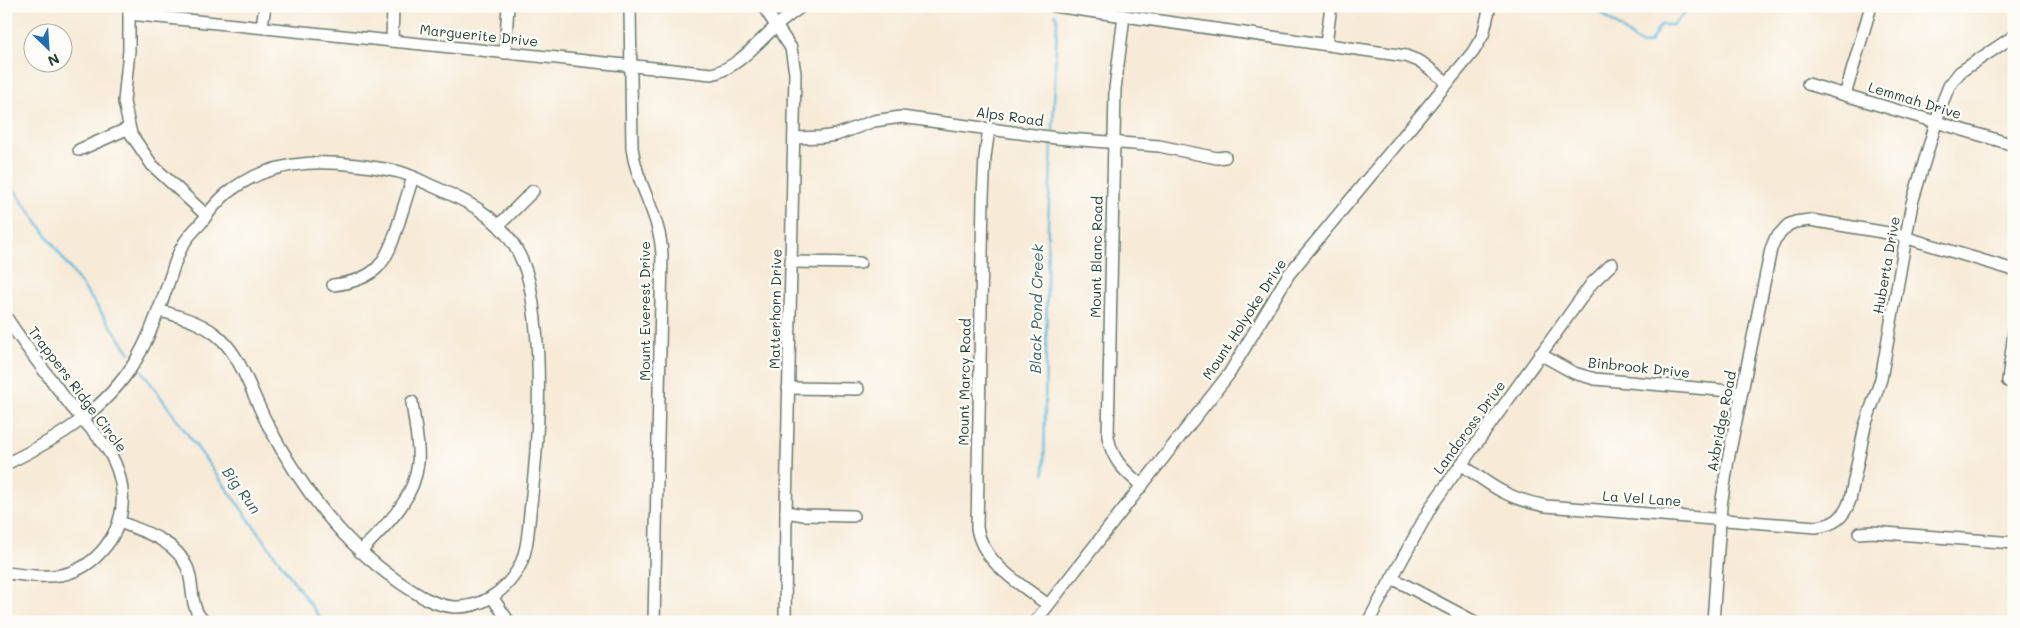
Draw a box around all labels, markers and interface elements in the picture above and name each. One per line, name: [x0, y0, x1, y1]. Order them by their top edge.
street label: Marguerite Drive: [419, 19, 539, 51]
north arrow: [22, 22, 72, 72]
text: N: [45, 49, 63, 71]
street label: Lemmah Drive: [1866, 77, 1964, 123]
street label: Alps Road: [975, 102, 1045, 130]
street label: Mount Blanc Road: [1085, 196, 1107, 318]
street label: Huberta Drive: [1868, 215, 1904, 315]
street label: Mount Everest Drive: [635, 241, 654, 381]
water label: Black Pond Creek: [1025, 243, 1047, 374]
street label: Matterhorn Drive: [764, 249, 786, 369]
street label: Mount Holyoke Drive: [1198, 255, 1290, 383]
street label: Mount Marcy Road: [953, 318, 975, 446]
street label: Trappers Ridge Circle: [24, 322, 132, 456]
street label: Binbrook Drive: [1587, 352, 1691, 382]
street label: Axbridge Road: [1702, 369, 1740, 473]
street label: Landcross Drive: [1429, 376, 1509, 478]
water label: Big Run: [218, 462, 266, 518]
street label: La Vel Lane: [1602, 486, 1682, 510]

